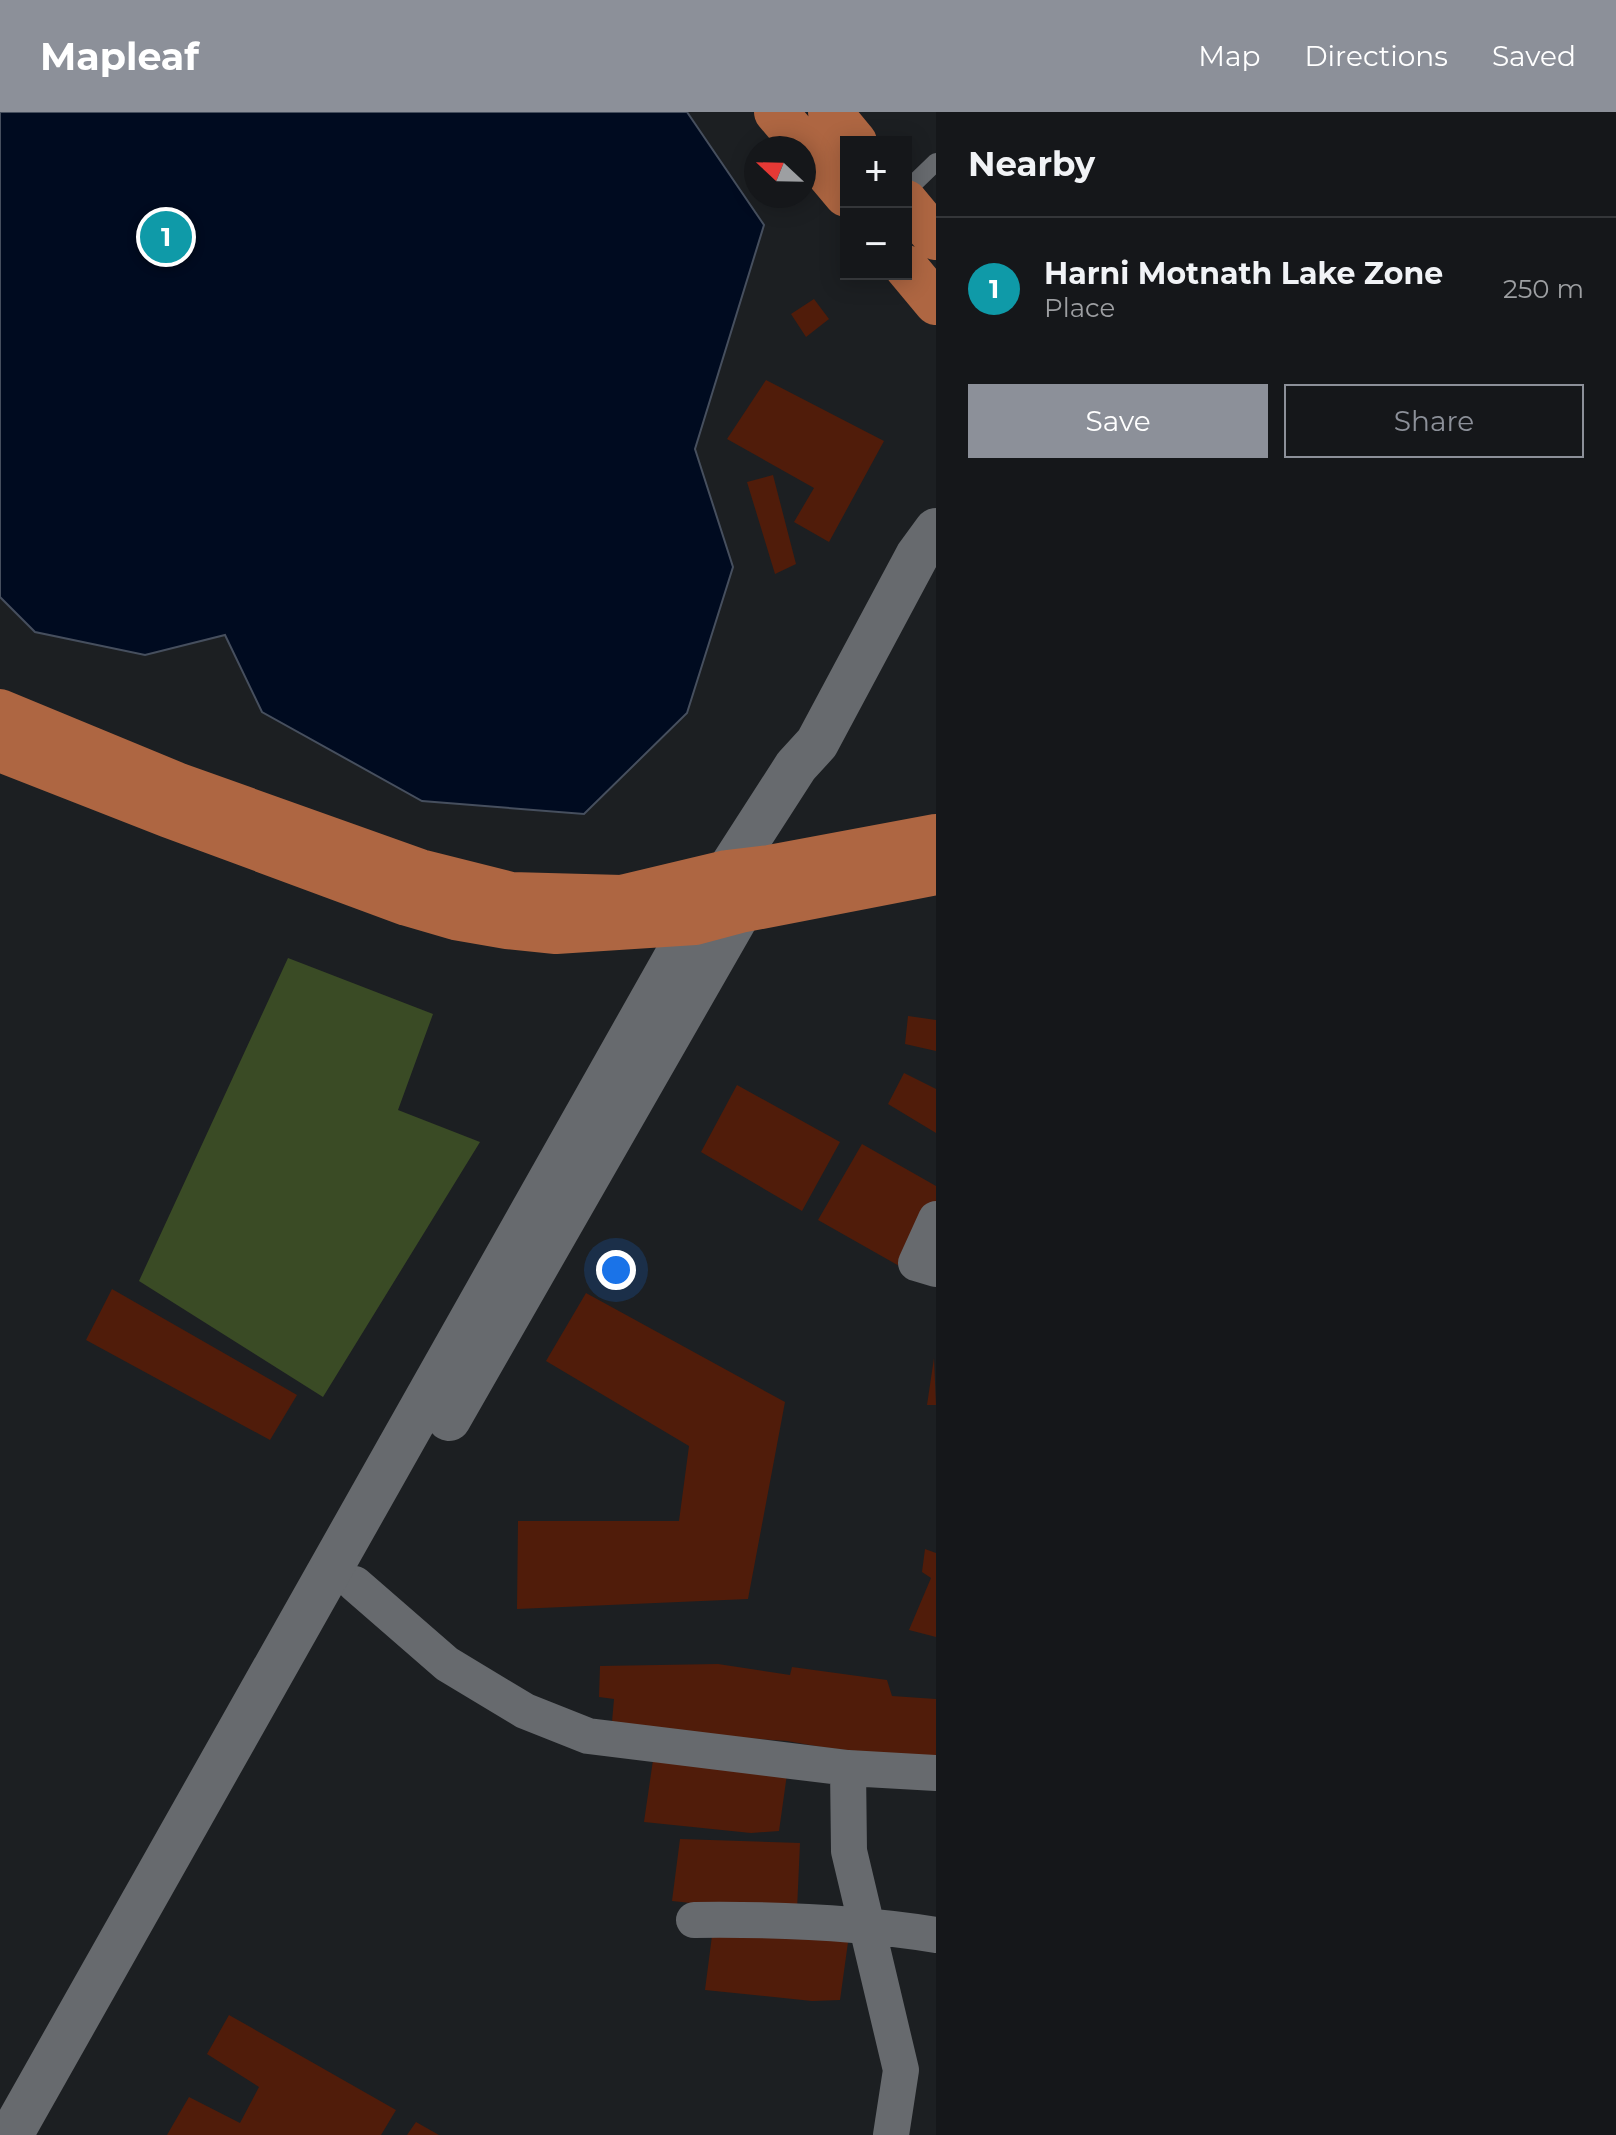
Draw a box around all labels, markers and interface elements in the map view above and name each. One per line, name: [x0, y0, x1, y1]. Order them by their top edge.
text: Mapleaf: [40, 33, 199, 80]
text: Map: [1198, 39, 1260, 73]
text: Directions: [1304, 39, 1448, 73]
text: Saved: [1492, 39, 1576, 73]
north arrow: [744, 136, 816, 208]
map controls: [840, 136, 912, 280]
button: +: [840, 136, 912, 208]
text: Nearby: [968, 143, 1095, 185]
pin: 1: [140, 207, 192, 267]
button: −: [840, 208, 912, 280]
text: Harni Motnath Lake Zone: [1044, 255, 1443, 292]
text: 1: [989, 273, 999, 305]
text: 250 m: [1503, 273, 1584, 305]
text: Place: [1044, 292, 1115, 324]
button: Save: [968, 384, 1268, 458]
button: Share: [1284, 384, 1584, 458]
your location: [596, 1250, 636, 1290]

